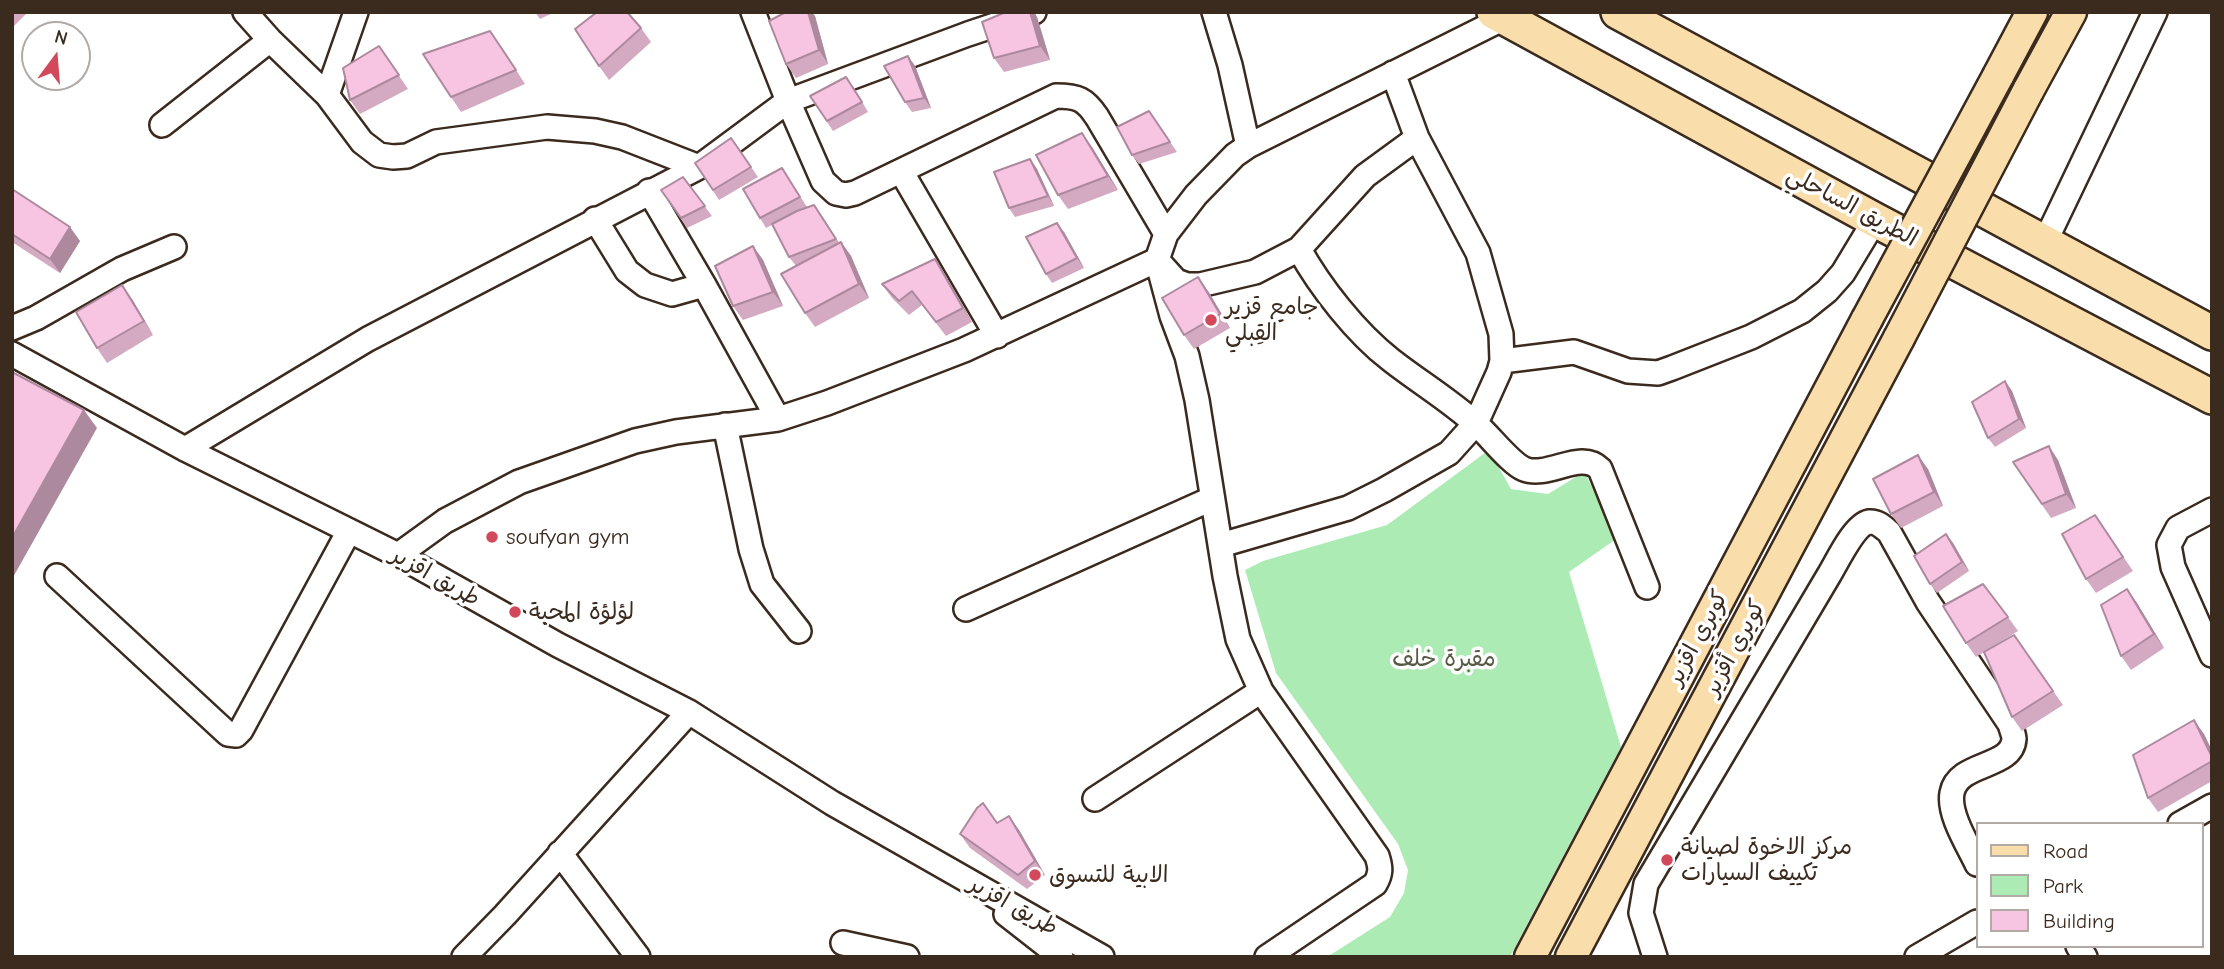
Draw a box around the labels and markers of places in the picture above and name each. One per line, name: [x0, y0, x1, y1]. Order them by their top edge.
place label: جامع قزير القِبلي: [1225, 293, 1319, 347]
marker: جامع قزير القِبلي: [1203, 312, 1219, 328]
place label: soufyan gym: [506, 523, 630, 551]
marker: soufyan gym: [484, 529, 500, 545]
place label: لؤلؤة المحبة: [529, 598, 634, 626]
marker: لؤلؤة المحبة: [507, 604, 523, 620]
place label: مركز الاخوة لصيانة تكييف السيارات: [1681, 833, 1852, 887]
marker: مركز الاخوة لصيانة تكييف السيارات: [1659, 852, 1675, 868]
place label: الابية للتسوق: [1049, 861, 1168, 889]
marker: الابية للتسوق: [1027, 867, 1043, 883]

